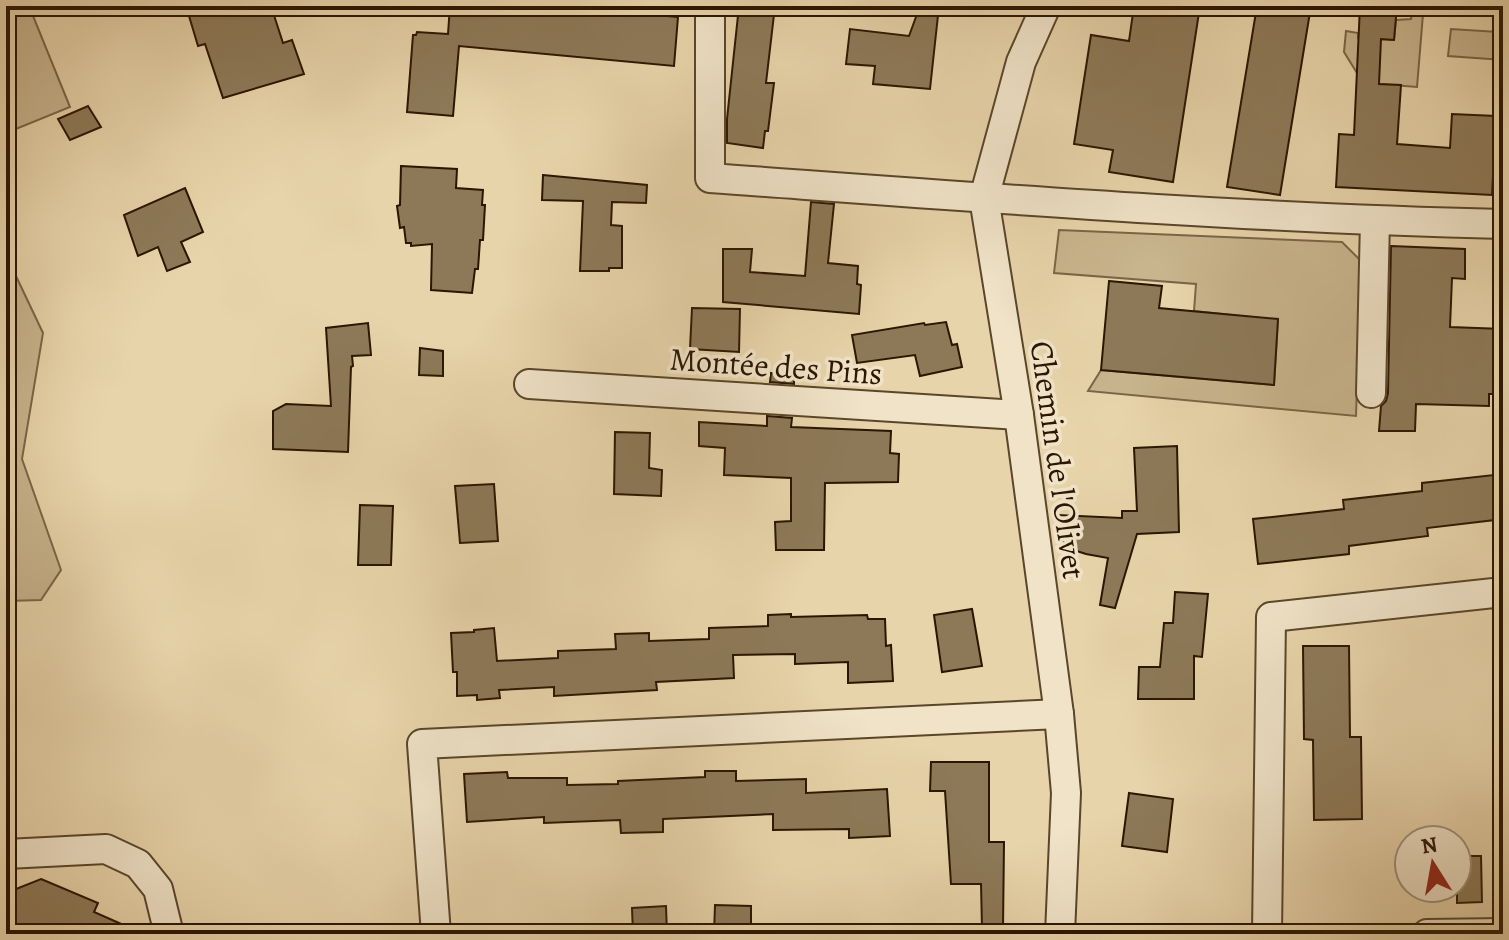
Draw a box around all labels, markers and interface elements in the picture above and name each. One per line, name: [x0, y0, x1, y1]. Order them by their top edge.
street label: Montée des Pins: [668, 337, 884, 395]
street label: Chemin de l'Olivet: [1020, 338, 1096, 582]
north arrow: [1393, 824, 1473, 904]
text: N: [1419, 829, 1440, 862]

